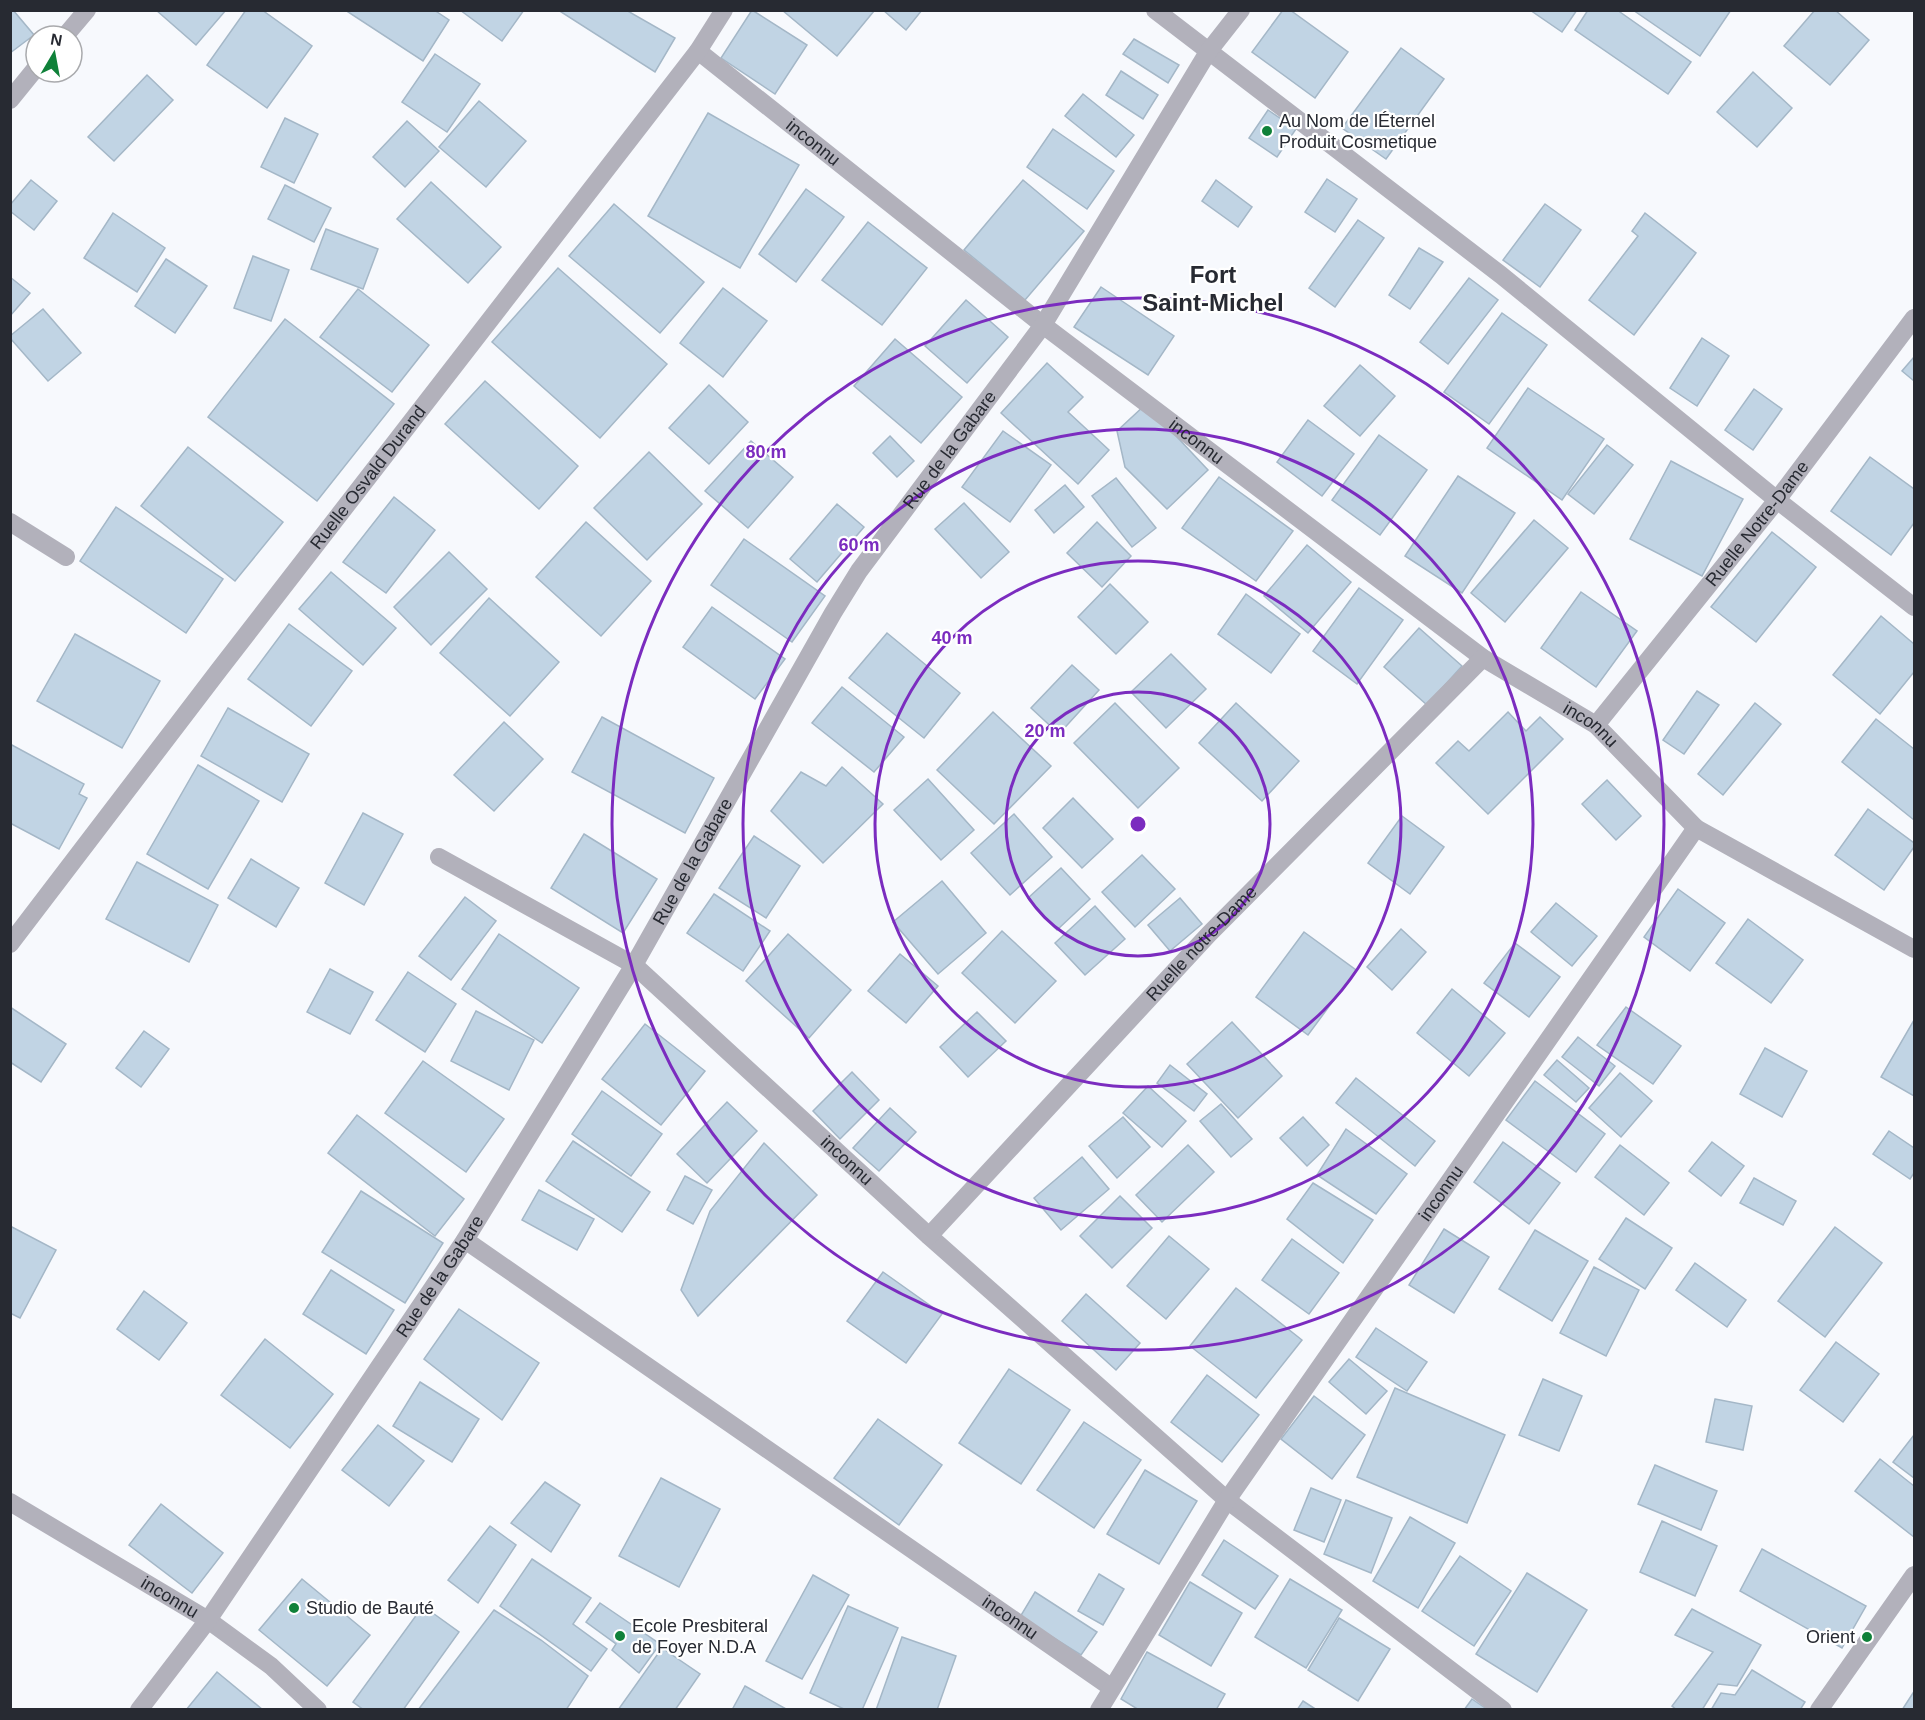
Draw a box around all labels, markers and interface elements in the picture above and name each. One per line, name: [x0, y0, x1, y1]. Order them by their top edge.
north arrow: [24, 24, 84, 84]
text: N: [49, 30, 64, 49]
place label: Au Nom de lÉternel Produit Cosmetique: [1279, 111, 1437, 152]
street label: inconnu: [782, 115, 844, 170]
marker: Au Nom de lÉternel Produit Cosmetique: [1260, 124, 1274, 138]
district label: Fort Saint-Michel: [1142, 261, 1284, 316]
street label: Rue de la Gabare: [899, 387, 1000, 513]
street label: Ruelle Osvald Durand: [306, 402, 430, 553]
street label: inconnu: [1165, 414, 1228, 468]
text: 80 m: [745, 442, 787, 462]
street label: Ruelle Notre-Dame: [1702, 457, 1813, 590]
text: 60 m: [838, 535, 880, 555]
text: 40 m: [931, 628, 973, 648]
street label: inconnu: [1560, 698, 1622, 751]
text: 20 m: [1024, 721, 1066, 741]
street label: Rue de la Gabare: [649, 795, 736, 928]
centre of rings: [1128, 814, 1148, 834]
street label: Ruelle notre-Dame: [1142, 882, 1261, 1005]
street label: inconnu: [817, 1132, 877, 1189]
street label: inconnu: [1415, 1162, 1467, 1225]
street label: Rue de la Gabare: [392, 1212, 488, 1341]
street label: inconnu: [138, 1572, 202, 1622]
street label: inconnu: [978, 1591, 1042, 1644]
place label: Studio de Bauté: [306, 1598, 434, 1618]
marker: Studio de Bauté: [287, 1601, 301, 1615]
place label: Ecole Presbiteral de Foyer N.D.A: [632, 1616, 768, 1657]
place label: Orient: [1806, 1627, 1855, 1647]
marker: Ecole Presbiteral de Foyer N.D.A: [613, 1629, 627, 1643]
marker: Orient: [1860, 1630, 1874, 1644]

